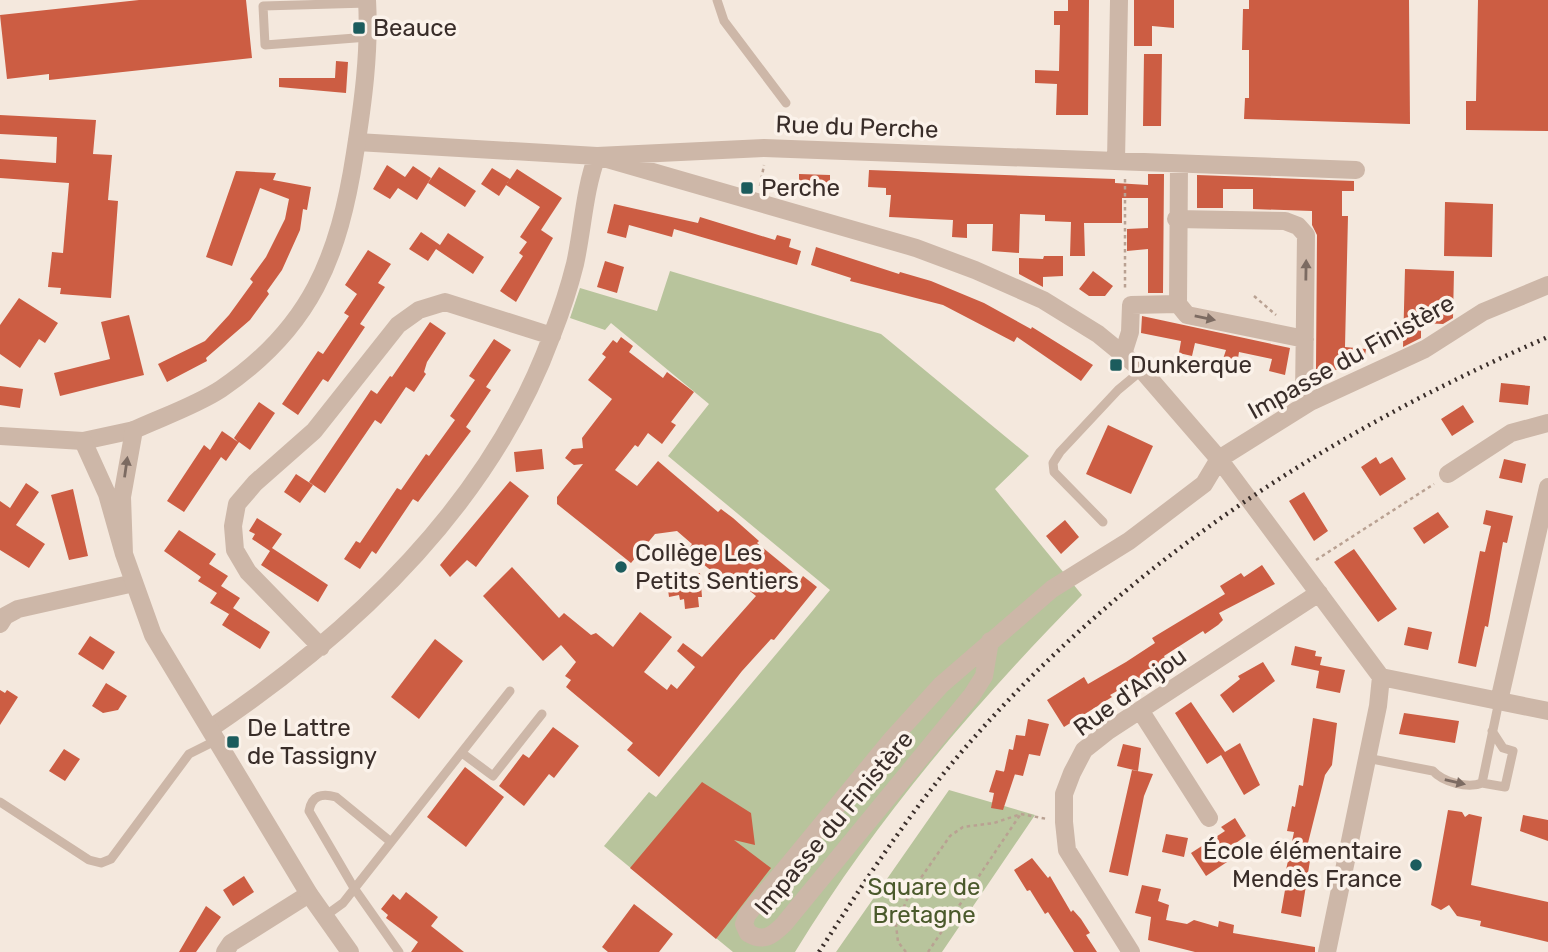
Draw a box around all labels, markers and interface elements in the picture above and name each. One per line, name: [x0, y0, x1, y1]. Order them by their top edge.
place label: Beauce: [373, 14, 457, 42]
marker: Beauce: [351, 20, 367, 36]
street label: Rue du Perche: [775, 110, 939, 144]
place label: Perche: [761, 174, 840, 202]
marker: Perche: [739, 180, 755, 196]
one-way arrow: [1300, 259, 1311, 281]
street label: Impasse du Finistère: [1243, 289, 1459, 425]
one-way arrow: [1194, 313, 1216, 324]
place label: Dunkerque: [1130, 351, 1252, 379]
marker: Dunkerque: [1108, 357, 1124, 373]
one-way arrow: [121, 456, 132, 478]
place label: Collège Les Petits Sentiers: [635, 539, 799, 595]
marker: Collège Les Petits Sentiers: [613, 559, 629, 575]
street label: Rue d'Anjou: [1068, 642, 1192, 742]
place label: De Lattre de Tassigny: [247, 714, 377, 770]
street label: Impasse du Finistère: [749, 725, 919, 921]
marker: De Lattre de Tassigny: [225, 734, 241, 750]
one-way arrow: [1444, 777, 1466, 788]
place label: École élémentaire Mendès France: [1203, 837, 1402, 893]
marker: École élémentaire Mendès France: [1408, 857, 1424, 873]
park label: Square de Bretagne: [868, 873, 980, 929]

